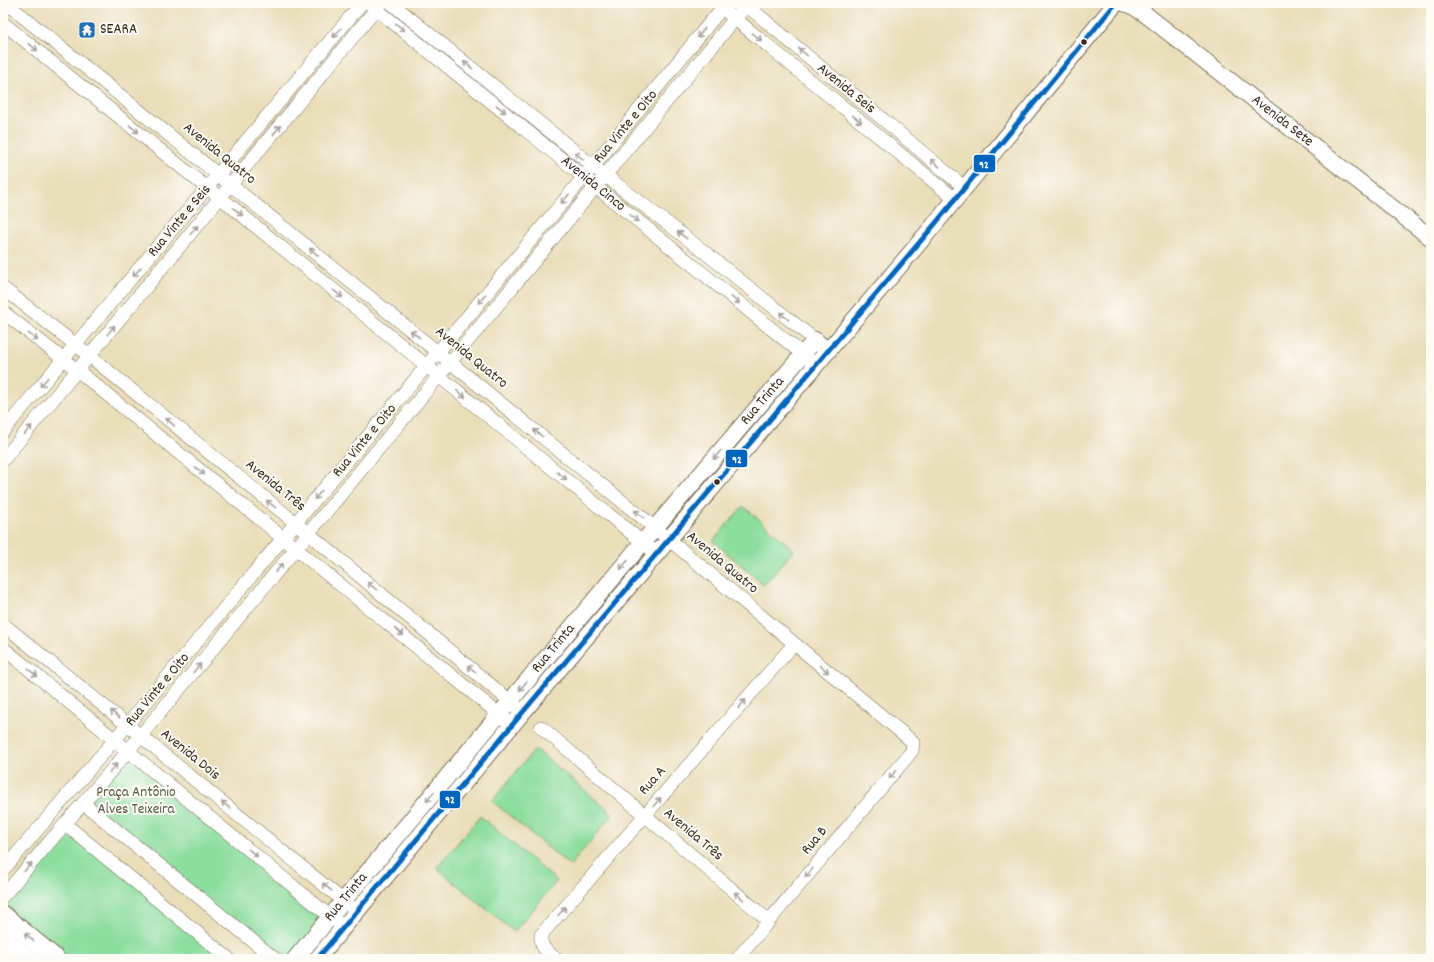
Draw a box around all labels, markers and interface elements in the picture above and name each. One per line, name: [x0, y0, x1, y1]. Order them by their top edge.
place label: SEARA: [100, 19, 137, 41]
temple icon: SEARA: [77, 20, 97, 40]
one-way arrow: [394, 23, 405, 32]
one-way arrow: [332, 27, 341, 38]
one-way arrow: [697, 28, 705, 39]
one-way arrow: [751, 32, 762, 41]
unlabelled marker: [1079, 37, 1089, 47]
one-way arrow: [28, 43, 39, 52]
one-way arrow: [798, 48, 808, 57]
street label: Avenida Seis: [812, 58, 880, 120]
one-way arrow: [462, 61, 473, 69]
street label: Rua Vinte e Oito: [589, 85, 664, 169]
street label: Avenida Sete: [1246, 90, 1318, 153]
one-way arrow: [495, 105, 506, 114]
one-way arrow: [852, 115, 863, 124]
street label: Avenida Quatro: [178, 118, 260, 191]
one-way arrow: [273, 124, 282, 135]
one-way arrow: [129, 125, 140, 134]
street label: Avenida Cinco: [556, 151, 630, 218]
one-way arrow: [574, 151, 585, 160]
line badge: 92: [973, 154, 996, 173]
one-way arrow: [929, 158, 940, 167]
text: 92: [979, 158, 989, 174]
street label: Rua Vinte e Seis: [143, 180, 217, 262]
one-way arrow: [561, 193, 570, 204]
one-way arrow: [232, 207, 243, 216]
one-way arrow: [628, 214, 639, 223]
one-way arrow: [190, 224, 199, 235]
one-way arrow: [677, 231, 688, 239]
one-way arrow: [308, 247, 319, 256]
one-way arrow: [133, 267, 142, 277]
one-way arrow: [333, 289, 344, 298]
one-way arrow: [478, 293, 487, 304]
one-way arrow: [729, 296, 740, 305]
one-way arrow: [779, 312, 790, 320]
street label: Avenida Quatro: [430, 322, 512, 395]
one-way arrow: [106, 324, 115, 335]
one-way arrow: [409, 329, 420, 338]
one-way arrow: [28, 332, 39, 341]
street label: Rua Trinta: [736, 371, 791, 431]
one-way arrow: [40, 377, 49, 387]
one-way arrow: [455, 389, 466, 398]
street label: Rua Vinte e Oito: [328, 399, 403, 483]
one-way arrow: [165, 417, 176, 426]
one-way arrow: [23, 424, 32, 435]
one-way arrow: [532, 428, 543, 437]
line badge: 92: [725, 449, 748, 468]
one-way arrow: [712, 450, 721, 461]
text: 92: [732, 453, 742, 469]
street label: Avenida Três: [240, 455, 310, 517]
one-way arrow: [195, 466, 206, 475]
one-way arrow: [556, 471, 567, 480]
unlabelled marker: [712, 477, 722, 487]
one-way arrow: [314, 490, 323, 501]
one-way arrow: [266, 499, 277, 508]
one-way arrow: [633, 510, 644, 519]
street label: Avenida Quatro: [681, 526, 763, 600]
one-way arrow: [619, 560, 628, 570]
one-way arrow: [275, 563, 284, 574]
one-way arrow: [366, 581, 377, 590]
street label: Rua Trinta: [527, 619, 582, 678]
one-way arrow: [393, 628, 404, 637]
street label: Rua Vinte e Oito: [121, 648, 196, 732]
one-way arrow: [192, 663, 201, 674]
one-way arrow: [819, 664, 830, 673]
one-way arrow: [466, 665, 477, 674]
one-way arrow: [28, 668, 39, 677]
one-way arrow: [518, 681, 527, 692]
one-way arrow: [737, 699, 747, 709]
one-way arrow: [109, 709, 120, 718]
street label: Avenida Dois: [155, 724, 225, 786]
street label: Rua A: [634, 762, 672, 800]
one-way arrow: [109, 763, 118, 773]
one-way arrow: [888, 768, 897, 779]
park label: Praça Antônio Alves Teixeira: [96, 782, 176, 821]
line badge: 92: [439, 790, 461, 809]
one-way arrow: [426, 792, 435, 802]
text: 92: [445, 793, 455, 809]
one-way arrow: [652, 797, 661, 807]
one-way arrow: [221, 801, 232, 809]
street label: Avenida Três: [658, 803, 728, 867]
street label: Rua B: [796, 822, 834, 860]
one-way arrow: [247, 848, 258, 857]
one-way arrow: [24, 861, 33, 872]
street label: Rua Trinta: [319, 867, 374, 927]
one-way arrow: [804, 868, 813, 879]
one-way arrow: [322, 883, 332, 892]
one-way arrow: [734, 891, 744, 900]
one-way arrow: [558, 905, 567, 916]
one-way arrow: [24, 933, 35, 942]

